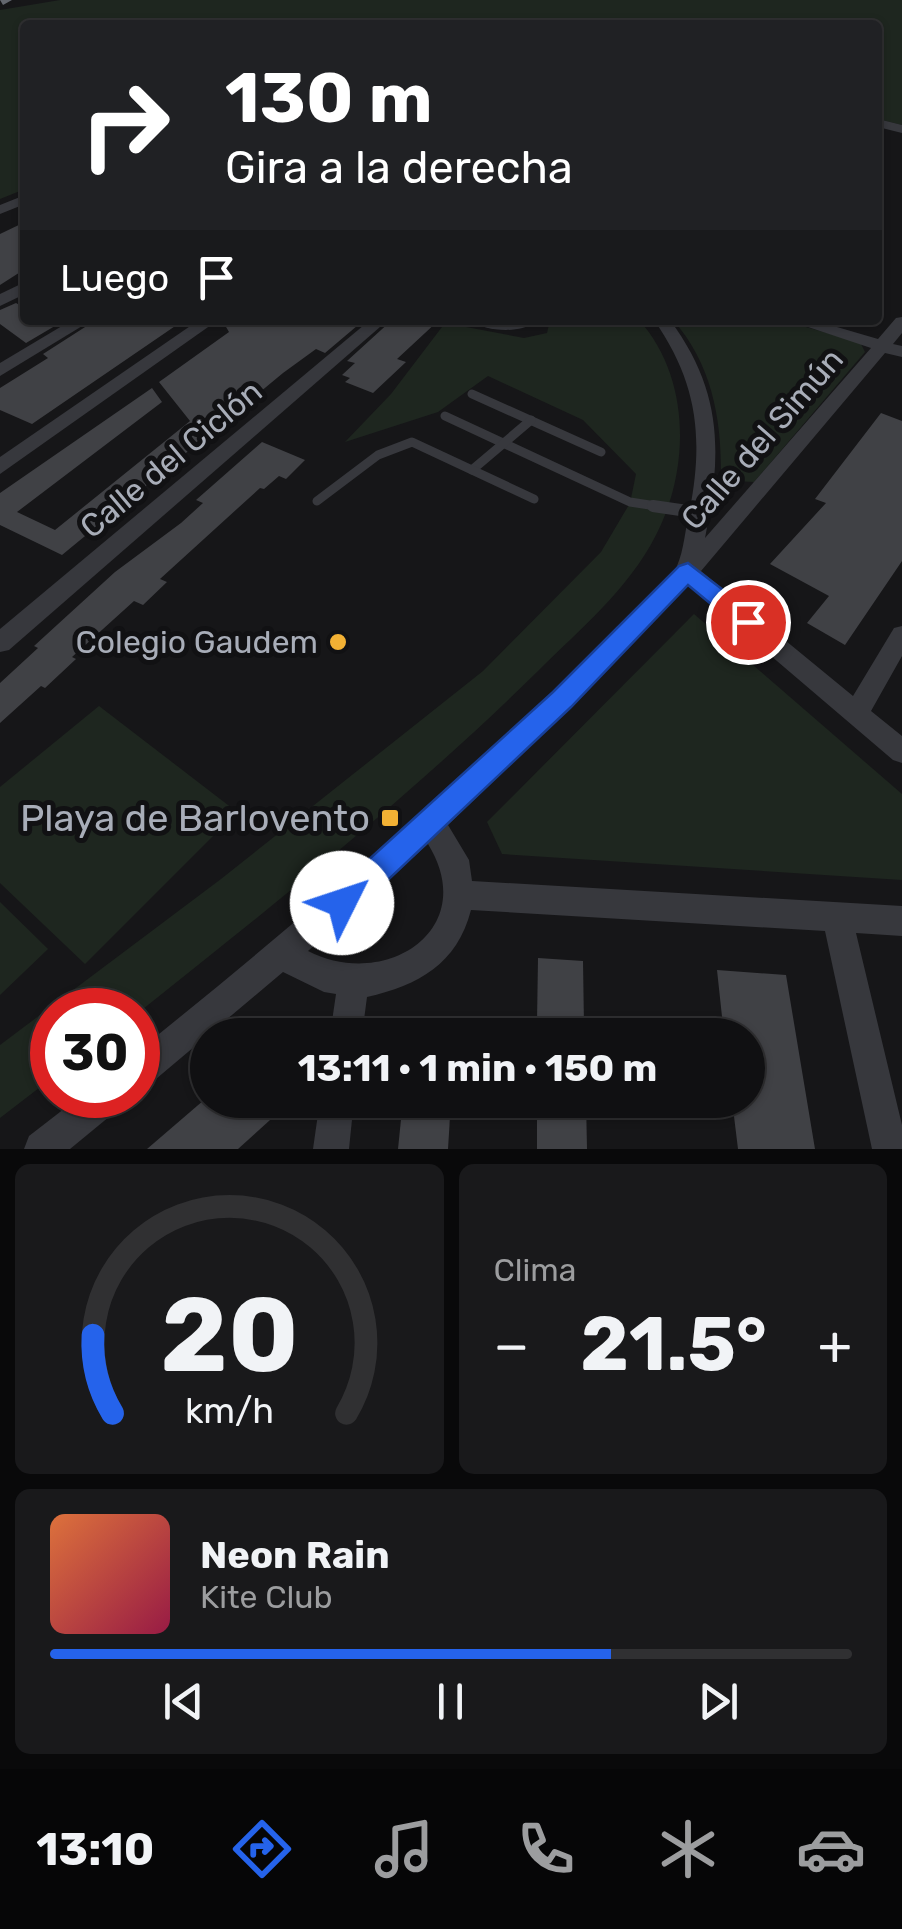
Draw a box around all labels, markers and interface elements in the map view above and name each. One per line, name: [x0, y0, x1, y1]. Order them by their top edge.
text: 130 m: [225, 57, 433, 140]
icon: right: [60, 60, 190, 190]
text: Gira a la derecha: [225, 141, 573, 194]
icon: arrive: [189, 250, 244, 305]
text: Luego: [60, 255, 169, 301]
street label: Calle del Simún: [673, 341, 851, 537]
street label: Calle del Ciclón: [73, 372, 269, 546]
pin: [706, 580, 791, 665]
icon: arrive: [721, 595, 776, 650]
place label: Colegio Gaudem: [75, 623, 318, 661]
marker: Colegio Gaudem: [327, 631, 349, 653]
place label: Playa de Barlovento: [20, 795, 370, 841]
marker: Playa de Barlovento: [379, 807, 401, 829]
position arrow: [290, 851, 394, 955]
speed limit sign: 30: [30, 988, 160, 1118]
text: 13:11 · 1 min · 150 m: [298, 1045, 657, 1091]
text: Clima: [494, 1251, 576, 1289]
text: 20: [160, 1274, 298, 1397]
text: 21.5°: [580, 1300, 767, 1389]
text: −: [494, 1313, 529, 1378]
text: +: [818, 1313, 852, 1378]
text: km/h: [185, 1390, 274, 1432]
text: Neon Rain: [200, 1532, 390, 1578]
text: Kite Club: [200, 1578, 333, 1616]
icon: previous: [156, 1674, 211, 1729]
icon: pause: [423, 1674, 478, 1729]
icon: next: [691, 1674, 746, 1729]
icon: directions: [227, 1814, 297, 1884]
icon: music: [369, 1814, 439, 1884]
icon: phone: [511, 1814, 581, 1884]
icon: climate: [653, 1814, 723, 1884]
icon: car: [796, 1814, 866, 1884]
text: 13:10: [36, 1823, 154, 1876]

